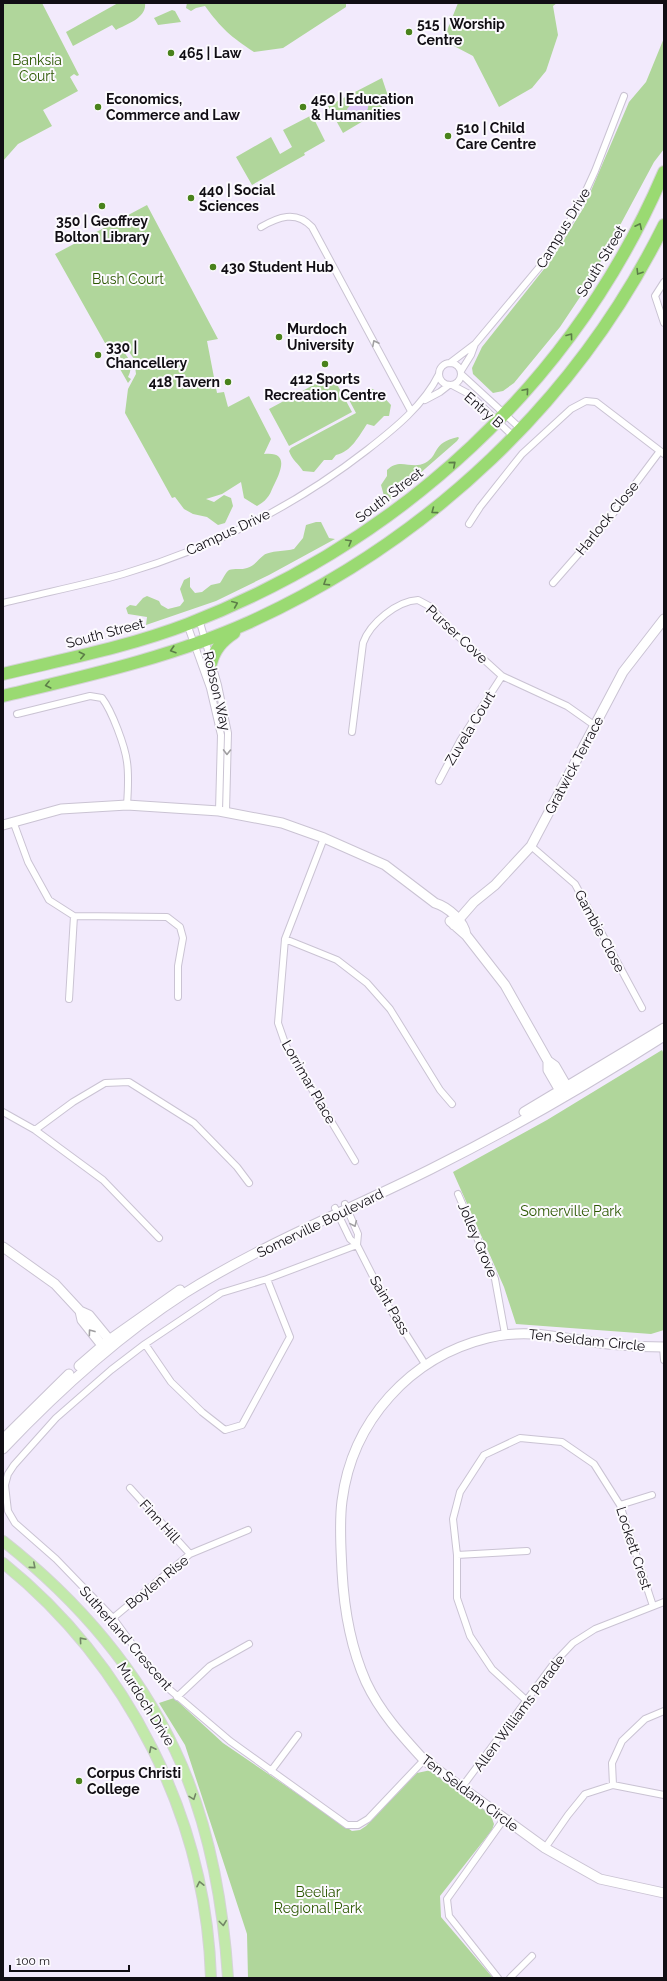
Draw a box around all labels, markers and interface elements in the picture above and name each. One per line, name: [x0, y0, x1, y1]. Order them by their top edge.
place label: 515 | Worship Centre: [417, 16, 505, 48]
marker: 515 | Worship Centre: [404, 27, 414, 37]
place label: 465 | Law: [179, 45, 242, 61]
marker: 465 | Law: [166, 48, 176, 58]
park label: Banksia Court: [12, 52, 62, 84]
place label: Economics, Commerce and Law: [106, 91, 240, 123]
place label: 450 | Education & Humanities: [311, 91, 414, 123]
marker: Economics, Commerce and Law: [93, 102, 103, 112]
marker: 450 | Education & Humanities: [298, 102, 308, 112]
place label: 510 | Child Care Centre: [456, 120, 537, 152]
marker: 510 | Child Care Centre: [443, 131, 453, 141]
place label: 440 | Social Sciences: [199, 182, 276, 214]
street label: Campus Drive: [533, 185, 593, 271]
marker: 440 | Social Sciences: [186, 193, 196, 203]
marker: 350 | Geoffrey Bolton Library: [97, 201, 107, 211]
place label: 350 | Geoffrey Bolton Library: [54, 213, 150, 245]
street label: South Street: [573, 222, 629, 300]
one-way arrow: [634, 223, 642, 231]
place label: 430 Student Hub: [221, 259, 334, 275]
marker: 430 Student Hub: [208, 262, 218, 272]
one-way arrow: [637, 268, 644, 275]
park label: Bush Court: [92, 271, 164, 287]
place label: Murdoch University: [287, 321, 354, 353]
marker: Murdoch University: [274, 332, 284, 342]
one-way arrow: [565, 334, 572, 341]
place label: 330 | Chancellery: [106, 339, 187, 371]
one-way arrow: [372, 340, 380, 348]
marker: 330 | Chancellery: [93, 350, 103, 360]
marker: 412 Sports Recreation Centre: [320, 359, 330, 369]
place label: 412 Sports Recreation Centre: [264, 371, 386, 403]
place label: 418 Tavern: [149, 374, 220, 390]
marker: 418 Tavern: [223, 377, 233, 387]
one-way arrow: [521, 388, 528, 395]
street label: Entry B: [461, 389, 507, 431]
one-way arrow: [448, 462, 455, 469]
street label: South Street: [352, 464, 426, 526]
street label: Harlock Close: [572, 478, 642, 558]
street label: Campus Drive: [183, 506, 273, 558]
one-way arrow: [431, 506, 438, 513]
one-way arrow: [345, 540, 352, 547]
one-way arrow: [323, 578, 330, 585]
one-way arrow: [230, 601, 238, 609]
street label: Purser Cove: [423, 601, 491, 667]
street label: South Street: [64, 615, 146, 651]
one-way arrow: [170, 645, 177, 654]
street label: Robson Way: [200, 650, 234, 733]
one-way arrow: [78, 651, 85, 660]
one-way arrow: [45, 680, 52, 689]
street label: Zuvela Court: [442, 688, 498, 768]
street label: Gratwick Terrace: [542, 713, 606, 817]
one-way arrow: [223, 749, 231, 755]
street label: Gambie Close: [572, 887, 628, 975]
street label: Lorrimar Place: [279, 1037, 339, 1127]
street label: Somerville Boulevard: [254, 1185, 386, 1261]
street label: Jolley Grove: [455, 1200, 501, 1280]
park label: Somerville Park: [520, 1203, 622, 1219]
one-way arrow: [349, 1220, 357, 1227]
street label: Saint Pass: [367, 1273, 413, 1337]
street label: Ten Seldam Circle: [528, 1326, 646, 1354]
one-way arrow: [89, 1329, 96, 1336]
street label: Finn Hill: [137, 1496, 184, 1546]
street label: Lockett Crest: [613, 1505, 655, 1592]
street label: Boylen Rise: [122, 1552, 192, 1612]
one-way arrow: [28, 1562, 36, 1569]
street label: Sutherland Crescent: [76, 1583, 176, 1694]
one-way arrow: [79, 1637, 86, 1645]
street label: Allen Williams Parade: [470, 1652, 568, 1774]
street label: Murdoch Drive: [114, 1659, 178, 1749]
one-way arrow: [150, 1745, 157, 1753]
street label: Ten Seldam Circle: [418, 1751, 522, 1835]
place label: Corpus Christi College: [87, 1765, 181, 1797]
marker: Corpus Christi College: [74, 1776, 84, 1786]
one-way arrow: [189, 1793, 197, 1800]
one-way arrow: [197, 1881, 205, 1887]
park label: Beeliar Regional Park: [274, 1884, 363, 1916]
one-way arrow: [218, 1920, 227, 1926]
scale bar: [10, 1947, 129, 1973]
text: 100 m: [16, 1954, 50, 1968]

